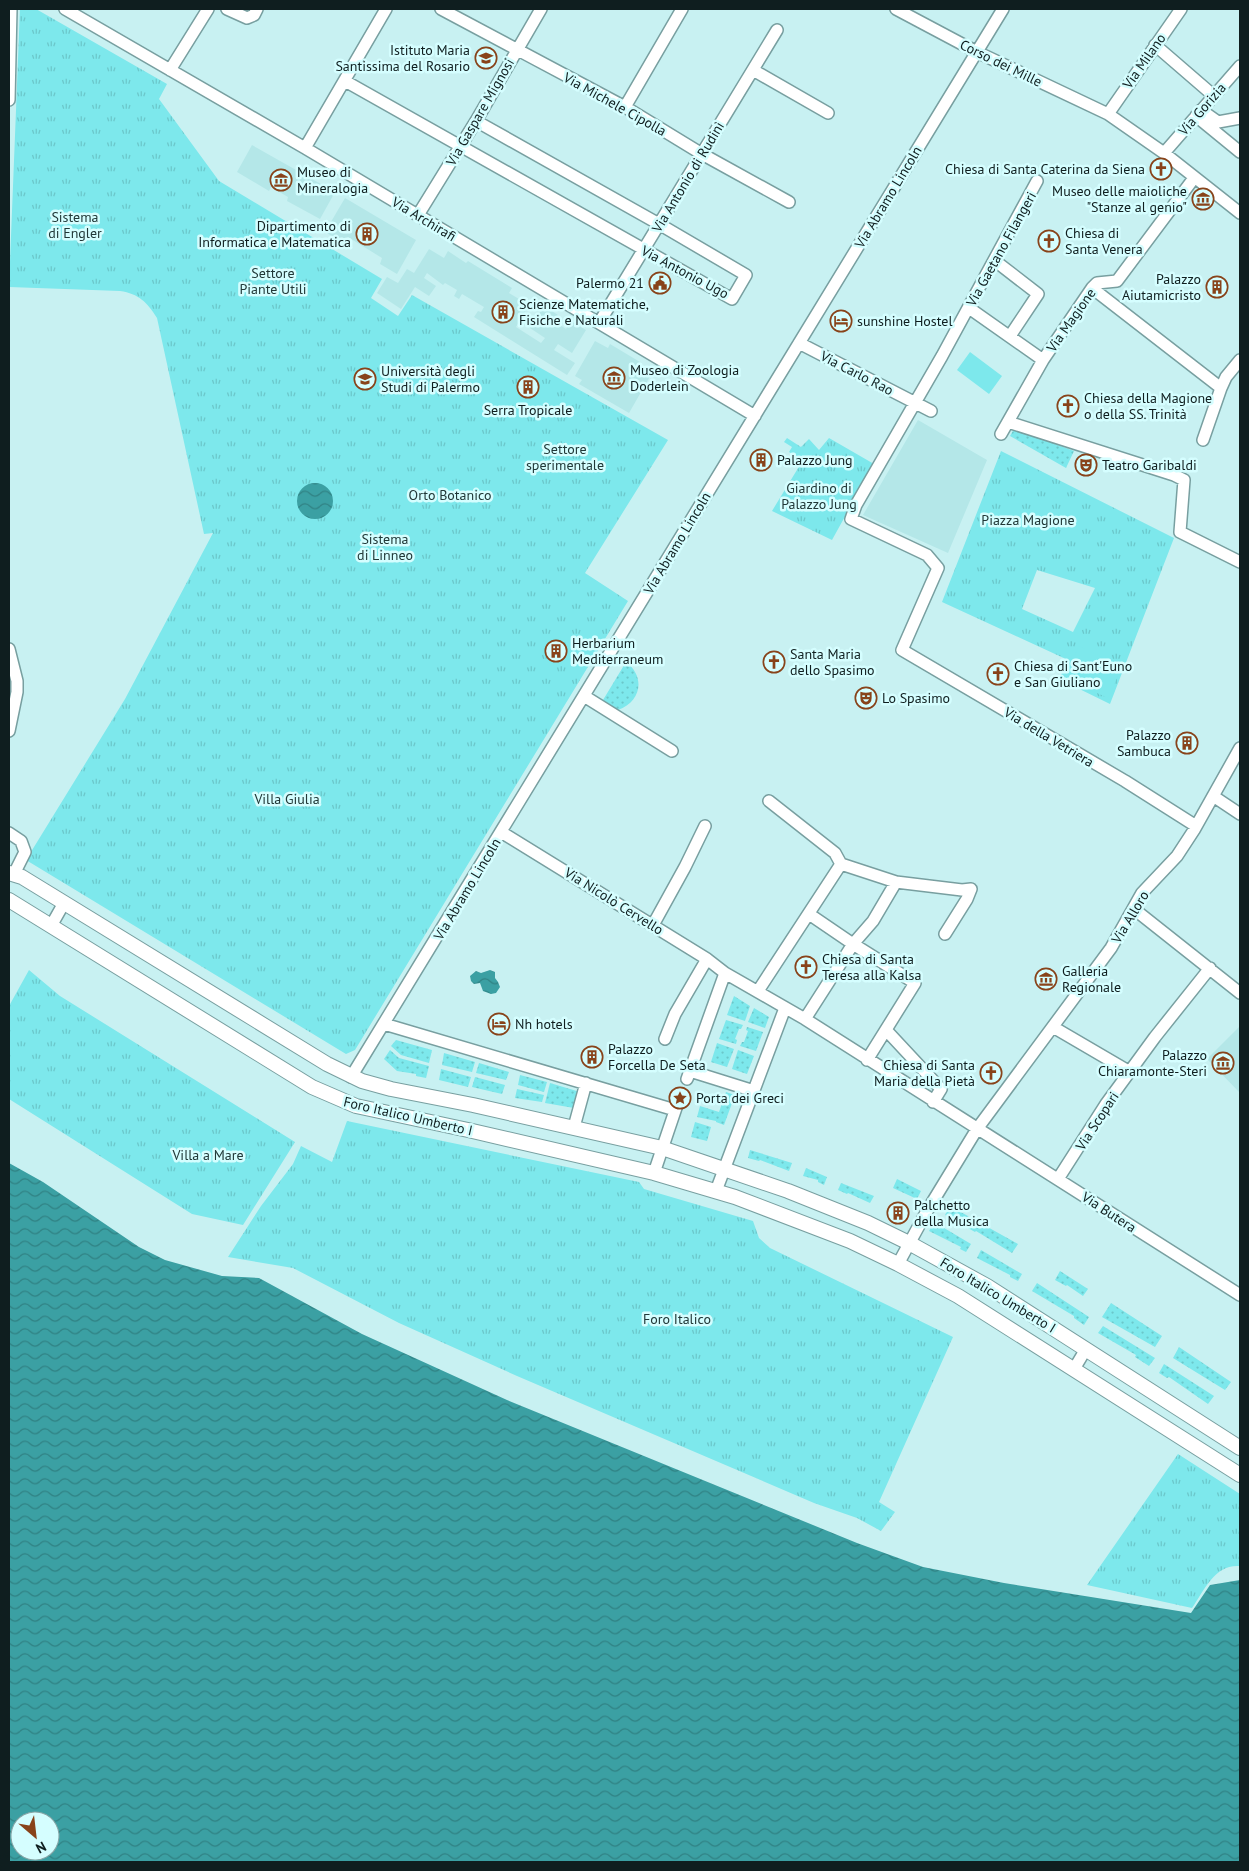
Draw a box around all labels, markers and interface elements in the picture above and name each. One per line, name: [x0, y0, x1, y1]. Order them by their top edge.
street label: Via Milano: [1118, 30, 1170, 93]
street label: Corso dei Mille: [957, 35, 1045, 91]
place label: Istituto Maria Santissima del Rosario: [335, 41, 470, 75]
school or university icon: Istituto Maria Santissima del Rosario: [474, 46, 498, 70]
street label: Via Gaspare Mignosi: [441, 55, 518, 170]
street label: Via Michele Cipolla: [559, 68, 670, 140]
street label: Via Gorizia: [1174, 79, 1230, 140]
street label: Via Antonio di Rudinì: [647, 118, 728, 236]
street label: Via Abramo Lincoln: [850, 143, 926, 252]
church icon: Chiesa di Santa Caterina da Siena: [1149, 157, 1173, 181]
place label: Chiesa di Santa Caterina da Siena: [945, 160, 1145, 178]
place label: Museo di Mineralogia: [297, 163, 368, 197]
museum icon: Museo di Mineralogia: [269, 168, 293, 192]
place label: Museo delle maioliche "Stanze al genio": [1052, 182, 1187, 216]
museum icon: Museo delle maioliche "Stanze al genio": [1191, 187, 1215, 211]
street label: Via Gaetano Filangeri: [962, 188, 1040, 310]
street label: Via Archirafi: [388, 192, 459, 245]
park label: Sistema di Engler: [48, 208, 102, 242]
place label: Dipartimento di Informatica e Matematica: [198, 217, 351, 251]
building icon: Dipartimento di Informatica e Matematica: [355, 222, 379, 246]
place label: Chiesa di Santa Venera: [1065, 224, 1143, 258]
church icon: Chiesa di Santa Venera: [1037, 229, 1061, 253]
street label: Via Antonio Ugo: [637, 241, 732, 303]
park label: Settore Piante Utili: [239, 264, 307, 298]
place label: Palazzo Aiutamicristo: [1122, 270, 1201, 304]
public building icon: Palermo 21: [648, 271, 672, 295]
place label: Palermo 21: [576, 274, 644, 292]
building icon: Palazzo Aiutamicristo: [1205, 275, 1229, 299]
street label: Via Magione: [1042, 285, 1100, 356]
place label: Scienze Matematiche, Fisiche e Naturali: [519, 295, 649, 329]
building icon: Scienze Matematiche, Fisiche e Naturali: [491, 300, 515, 324]
hotel icon: sunshine Hostel: [829, 309, 853, 333]
place label: sunshine Hostel: [857, 312, 953, 330]
street label: Via Carlo Rao: [816, 346, 897, 399]
place label: Museo di Zoologia Doderlein: [630, 361, 739, 395]
place label: Università degli Studi di Palermo: [381, 362, 480, 396]
museum icon: Museo di Zoologia Doderlein: [602, 366, 626, 390]
school or university icon: Università degli Studi di Palermo: [353, 367, 377, 391]
building icon: Serra Tropicale: [516, 375, 540, 399]
place label: Chiesa della Magione o della SS. Trinità: [1084, 389, 1212, 423]
church icon: Chiesa della Magione o della SS. Trinità: [1056, 394, 1080, 418]
place label: Serra Tropicale: [484, 401, 572, 419]
park label: Settore sperimentale: [526, 440, 604, 474]
building icon: Palazzo Jung: [749, 448, 773, 472]
place label: Palazzo Jung: [777, 451, 853, 469]
theatre icon: Teatro Garibaldi: [1074, 453, 1098, 477]
place label: Teatro Garibaldi: [1102, 456, 1197, 474]
park label: Giardino di Palazzo Jung: [781, 479, 857, 513]
park label: Orto Botanico: [409, 486, 491, 504]
street label: Via Abramo Lincoln: [639, 489, 715, 598]
park label: Piazza Magione: [981, 511, 1075, 529]
park label: Sistema di Linneo: [357, 530, 413, 564]
place label: Herbarium Mediterraneum: [572, 634, 663, 668]
building icon: Herbarium Mediterraneum: [544, 639, 568, 663]
place label: Santa Maria dello Spasimo: [790, 645, 875, 679]
church icon: Santa Maria dello Spasimo: [762, 650, 786, 674]
place label: Chiesa di Sant'Euno e San Giuliano: [1014, 657, 1132, 691]
church icon: Chiesa di Sant'Euno e San Giuliano: [986, 662, 1010, 686]
theatre icon: Lo Spasimo: [854, 686, 878, 710]
place label: Lo Spasimo: [882, 689, 950, 707]
street label: Via della Vetriera: [1000, 703, 1097, 771]
place label: Palazzo Sambuca: [1117, 726, 1171, 760]
building icon: Palazzo Sambuca: [1175, 731, 1199, 755]
park label: Villa Giulia: [253, 790, 320, 808]
street label: Via Abramo Lincoln: [429, 835, 505, 944]
street label: Via Nicolò Cervello: [560, 863, 667, 939]
street label: Via Alloro: [1107, 887, 1153, 947]
place label: Chiesa di Santa Teresa alla Kalsa: [822, 950, 921, 984]
church icon: Chiesa di Santa Teresa alla Kalsa: [794, 955, 818, 979]
place label: Galleria Regionale: [1062, 962, 1121, 996]
museum icon: Galleria Regionale: [1034, 967, 1058, 991]
hotel icon: Nh hotels: [487, 1012, 511, 1036]
place label: Nh hotels: [515, 1015, 573, 1033]
place label: Palazzo Forcella De Seta: [608, 1040, 706, 1074]
building icon: Palazzo Forcella De Seta: [580, 1045, 604, 1069]
place label: Palazzo Chiaramonte-Steri: [1098, 1046, 1207, 1080]
museum icon: Palazzo Chiaramonte-Steri: [1211, 1051, 1235, 1075]
place label: Chiesa di Santa Maria della Pietà: [874, 1056, 975, 1090]
church icon: Chiesa di Santa Maria della Pietà: [979, 1061, 1003, 1085]
place icon: Porta dei Greci: [668, 1086, 692, 1110]
street label: Via Scopari: [1071, 1088, 1123, 1155]
place label: Porta dei Greci: [696, 1089, 784, 1107]
street label: Foro Italico Umberto I: [342, 1092, 474, 1140]
park label: Villa a Mare: [171, 1146, 244, 1164]
street label: Via Butera: [1077, 1187, 1140, 1236]
place label: Palchetto della Musica: [914, 1196, 989, 1230]
building icon: Palchetto della Musica: [886, 1201, 910, 1225]
street label: Foro Italico Umberto I: [937, 1253, 1059, 1337]
park label: Foro Italico: [643, 1310, 711, 1328]
north arrow: [10, 1811, 60, 1861]
text: N: [33, 1837, 49, 1858]

